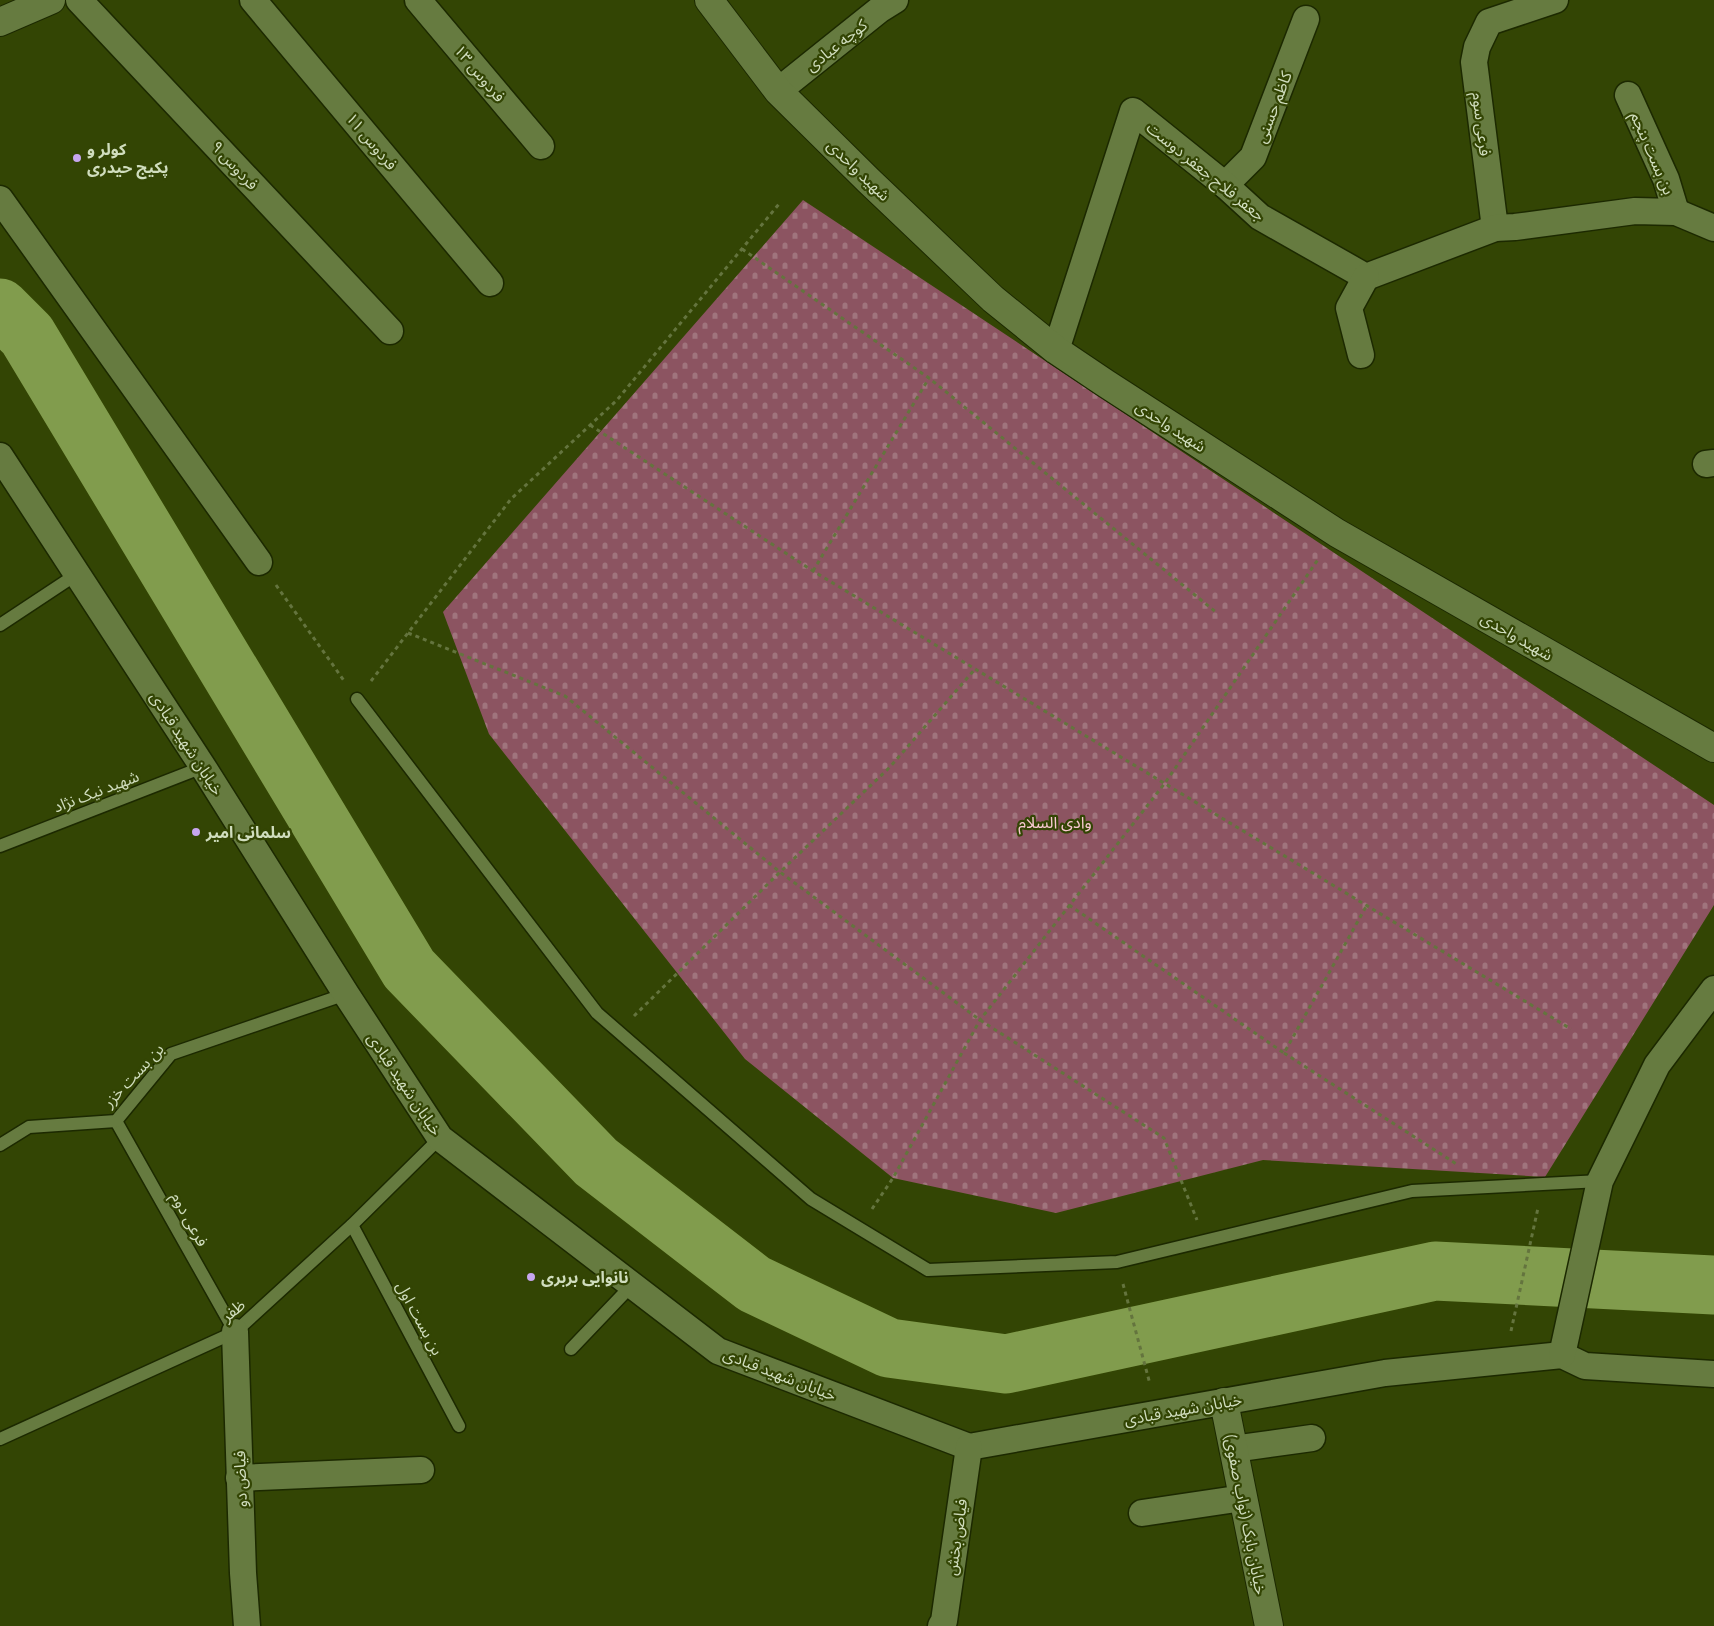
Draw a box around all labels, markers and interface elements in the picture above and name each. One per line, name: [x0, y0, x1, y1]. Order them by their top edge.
street label: کوچه عبادی: [802, 15, 872, 76]
street label: فردوس ۱۳: [450, 41, 509, 106]
street label: کاظم حسنی: [1251, 68, 1299, 147]
street label: فرعی سوم: [1465, 91, 1495, 158]
street label: فردوس ۱۱: [342, 109, 401, 174]
street label: بن بست پنجم: [1624, 109, 1679, 199]
street label: جعفر فلاح جعفر دوست: [1141, 118, 1269, 227]
street label: شهید واحدی: [823, 136, 894, 205]
street label: فردوس ۹: [207, 137, 262, 194]
place label: کولر و پکیج حیدری: [87, 140, 168, 180]
marker: کولر و پکیج حیدری: [71, 152, 83, 164]
street label: شهید واحدی: [1132, 397, 1209, 456]
street label: شهید واحدی: [1477, 608, 1556, 665]
street label: خیابان شهید قبادی: [146, 688, 227, 799]
street label: شهید نیک نژاد: [51, 766, 142, 816]
park label: وادی السلام: [1018, 813, 1092, 835]
place label: سلمانی امیر: [205, 823, 291, 842]
marker: سلمانی امیر: [190, 826, 202, 838]
street label: خیابان شهید قبادی: [363, 1029, 446, 1139]
street label: بن بست خزر: [98, 1039, 168, 1112]
street label: فرعی دوم: [164, 1189, 212, 1251]
place label: نانوایی بربری: [541, 1268, 629, 1287]
marker: نانوایی بربری: [525, 1271, 537, 1283]
street label: بن بست اول: [391, 1278, 447, 1359]
street label: ظفر: [217, 1295, 249, 1326]
street label: خیابان شهید قبادی: [721, 1344, 839, 1405]
street label: خیابان شهید قبادی: [1123, 1390, 1244, 1429]
street label: خیابان بابک (نواب صفوی): [1221, 1432, 1270, 1596]
street label: فیاض دو: [230, 1450, 251, 1508]
street label: فیاض بخش: [942, 1498, 971, 1577]

